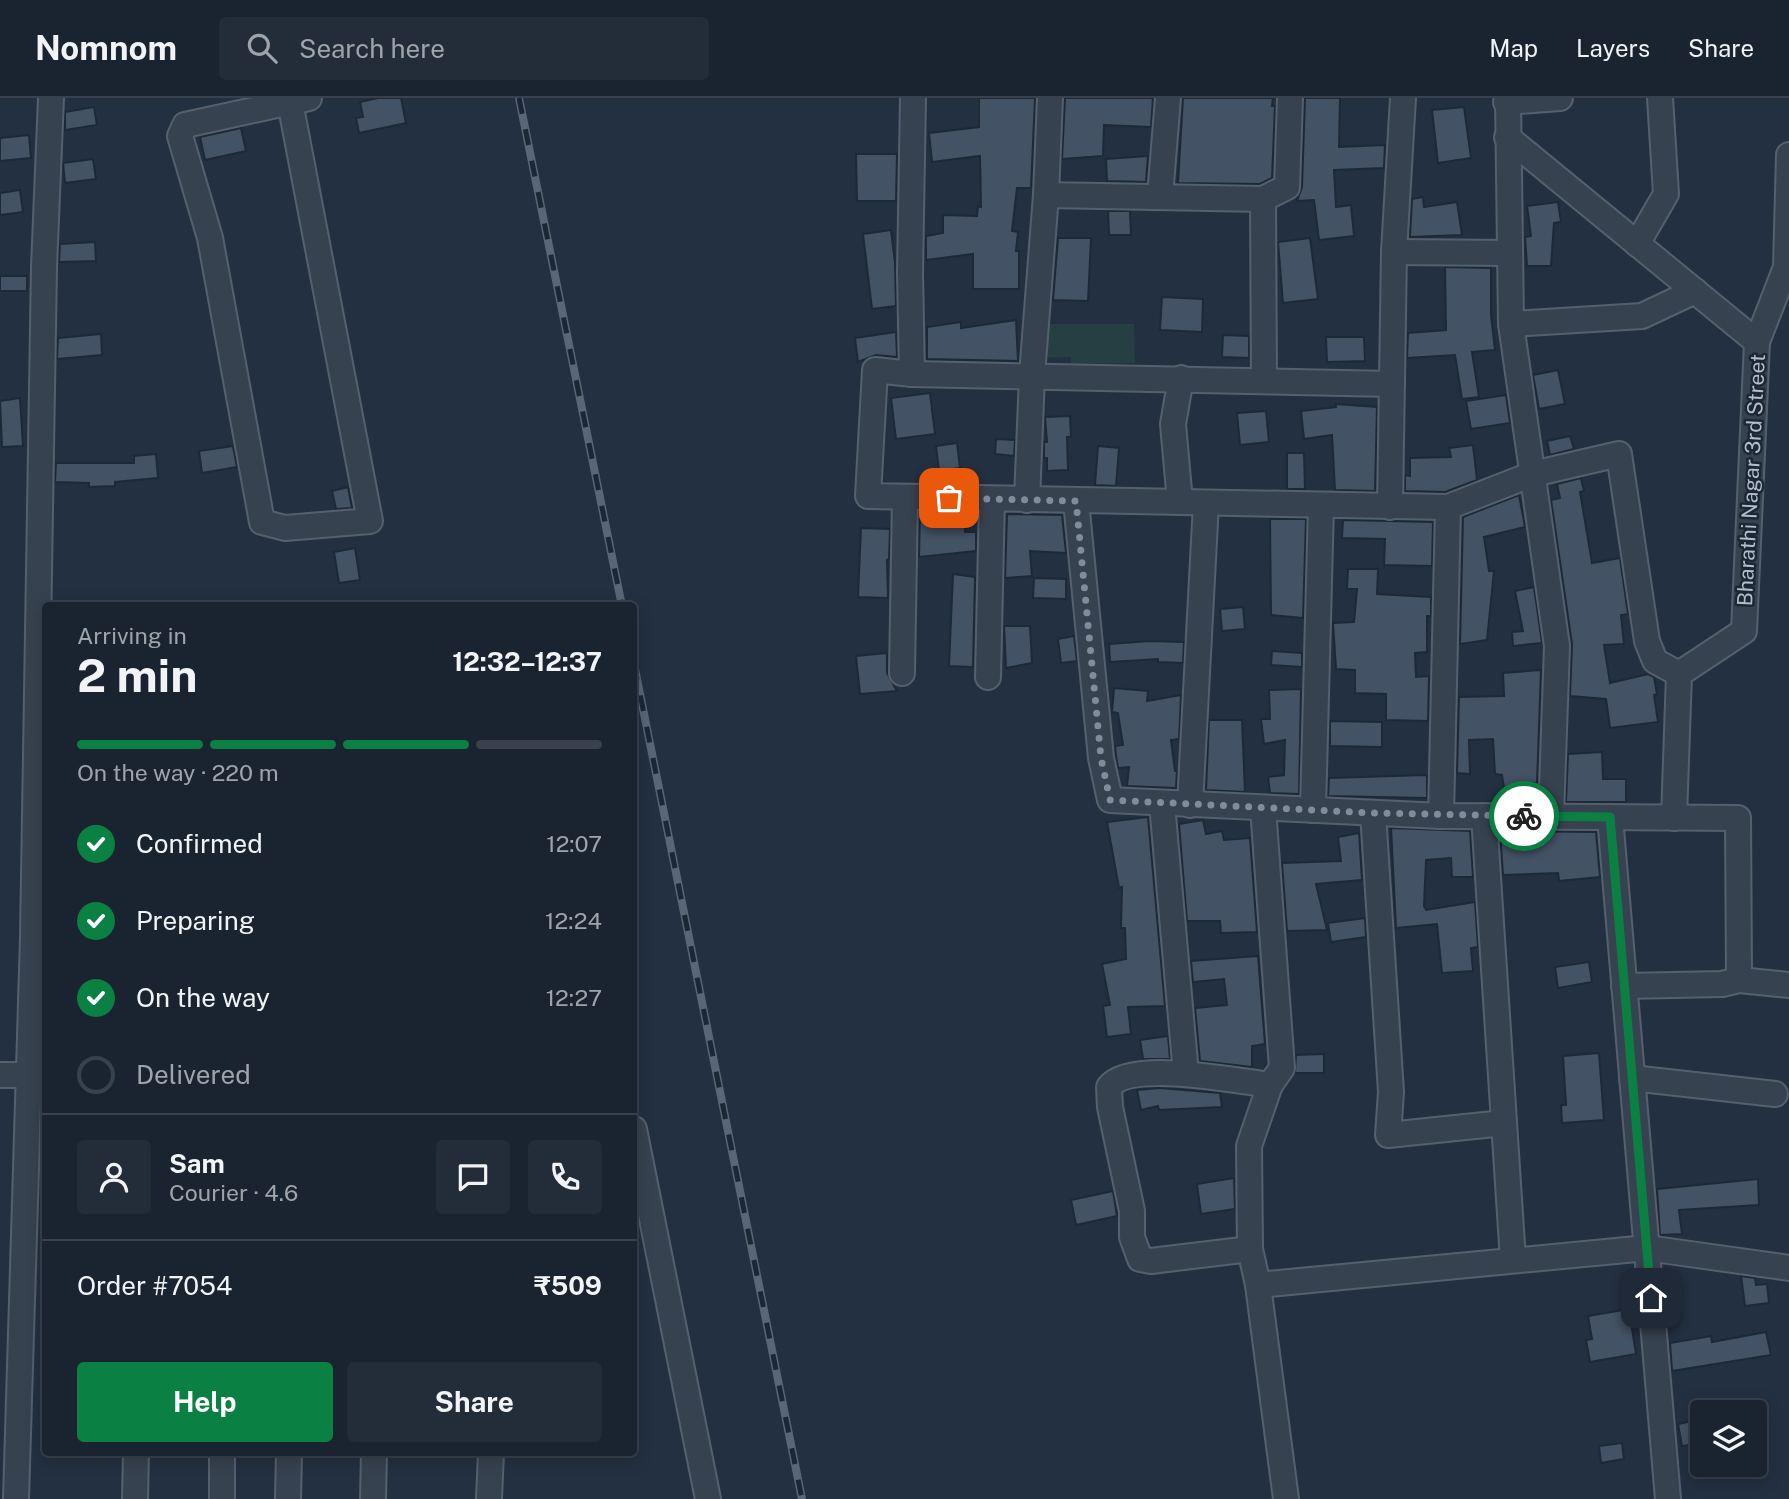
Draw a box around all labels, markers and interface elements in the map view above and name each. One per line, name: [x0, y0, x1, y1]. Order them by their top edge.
search box: [219, 17, 709, 80]
text: Nomnom: [35, 29, 177, 67]
icon: search: [243, 29, 281, 67]
text: Search here: [299, 33, 445, 64]
text: Map: [1489, 34, 1538, 62]
text: Layers: [1576, 34, 1650, 62]
text: Share: [1688, 34, 1754, 62]
street label: Bharathi Nagar 3rd Street: [1732, 353, 1770, 607]
pin: [919, 468, 979, 528]
icon: bag: [930, 479, 968, 517]
text: Arriving in: [77, 622, 187, 649]
text: 12:32–12:37: [452, 646, 602, 677]
text: 2 min: [77, 648, 197, 702]
text: On the way · 220 m: [77, 759, 279, 786]
courier: [1489, 781, 1559, 851]
icon: bike: [1505, 797, 1543, 835]
icon: check: [77, 825, 115, 863]
text: Confirmed: [136, 828, 263, 859]
text: 12:07: [546, 830, 602, 857]
icon: check: [77, 902, 115, 940]
text: Preparing: [136, 905, 255, 936]
text: 12:24: [545, 907, 602, 934]
icon: check: [77, 979, 115, 1017]
text: On the way: [136, 982, 270, 1013]
text: 12:27: [546, 984, 602, 1011]
text: Delivered: [136, 1059, 251, 1090]
button: person: [77, 1140, 151, 1214]
button: chat: [436, 1140, 510, 1214]
button: phone: [528, 1140, 602, 1214]
text: Sam: [169, 1148, 225, 1179]
text: Courier · 4.6: [169, 1179, 298, 1206]
pin: [1621, 1268, 1681, 1328]
text: Order #7054: [77, 1270, 232, 1301]
text: ₹509: [534, 1270, 602, 1301]
icon: home: [1632, 1279, 1670, 1317]
button: Help: [77, 1362, 333, 1442]
button: Share: [347, 1362, 602, 1442]
map controls: [1690, 1400, 1767, 1477]
button: layers: [1690, 1400, 1767, 1477]

